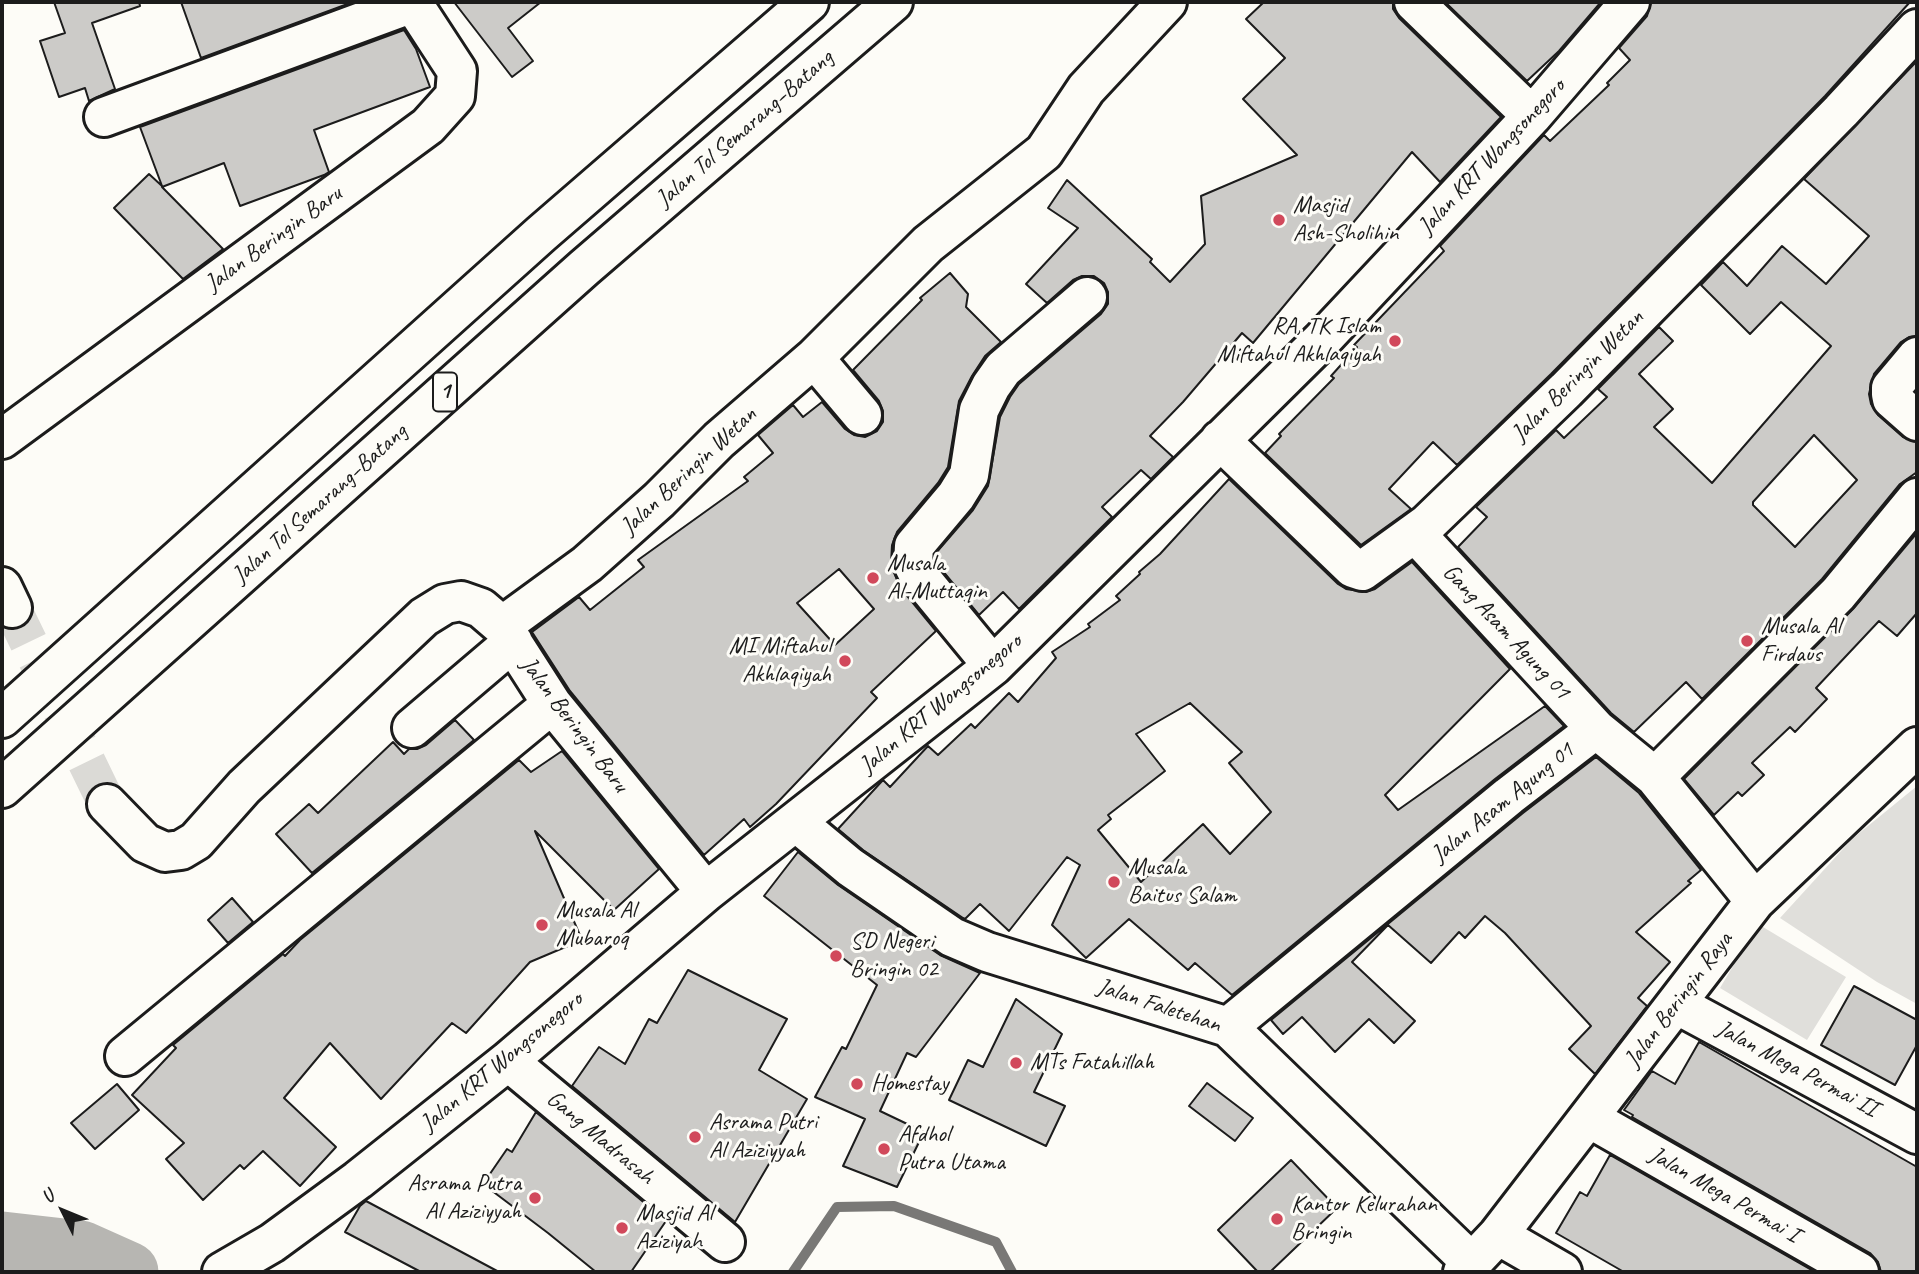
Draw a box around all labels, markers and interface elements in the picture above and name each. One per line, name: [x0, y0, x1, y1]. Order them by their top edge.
street label: Jalan Tol Semarang–Batang: [650, 44, 840, 214]
street label: Jalan KRT Wongsonegoro: [1412, 73, 1572, 241]
street label: Jalan Beringin Baru: [200, 180, 348, 298]
place label: Masjid Ash-Sholihin: [1293, 192, 1398, 248]
marker: Masjid Ash-Sholihin: [1271, 212, 1287, 228]
street label: Jalan Beringin Wetan: [1506, 304, 1650, 448]
place label: RA, TK Islam Miftahul Akhlaqiyah: [1217, 313, 1381, 369]
marker: RA, TK Islam Miftahul Akhlaqiyah: [1387, 333, 1403, 349]
road number: 1: [433, 372, 457, 412]
street label: Jalan Beringin Wetan: [615, 401, 763, 541]
street label: Jalan Tol Semarang–Batang: [227, 418, 413, 590]
place label: Musala Al-Muttaqin: [887, 550, 987, 606]
street label: Gang Asam Agung 01: [1436, 558, 1576, 706]
marker: Musala Al-Muttaqin: [865, 570, 881, 586]
place label: Musala Al Firdaus: [1761, 613, 1841, 669]
street label: Jalan KRT Wongsonegoro: [854, 628, 1028, 780]
place label: MI Miftahul Akhlaqiyah: [729, 633, 831, 689]
marker: Musala Al Firdaus: [1739, 633, 1755, 649]
street label: Jalan Beringin Baru: [514, 652, 634, 798]
marker: MI Miftahul Akhlaqiyah: [837, 653, 853, 669]
street label: Jalan Asam Agung 01: [1426, 737, 1580, 869]
place label: Musala Baitus Salam: [1128, 854, 1237, 910]
marker: Musala Baitus Salam: [1106, 874, 1122, 890]
place label: Musala Al Mubaroq: [556, 897, 636, 953]
marker: Musala Al Mubaroq: [534, 917, 550, 933]
street label: Jalan Beringin Raya: [1619, 927, 1739, 1073]
place label: SD Negeri Bringin 02: [850, 928, 938, 984]
marker: SD Negeri Bringin 02: [828, 948, 844, 964]
street label: Jalan Faletehan: [1094, 972, 1224, 1040]
street label: Jalan KRT Wongsonegoro: [415, 986, 589, 1138]
street label: Jalan Mega Permai II: [1712, 1014, 1882, 1124]
place label: MTs Fatahillah: [1030, 1049, 1154, 1077]
marker: MTs Fatahillah: [1008, 1055, 1024, 1071]
place label: Homestay: [871, 1070, 948, 1098]
marker: Homestay: [849, 1076, 865, 1092]
street label: Gang Madrasah: [540, 1085, 660, 1191]
place label: Asrama Putri Al Aziziyyah: [709, 1109, 817, 1165]
place label: Afdhol Putra Utama: [898, 1121, 1005, 1177]
marker: Asrama Putri Al Aziziyyah: [687, 1129, 703, 1145]
street label: Jalan Mega Permai I: [1644, 1140, 1804, 1250]
marker: Afdhol Putra Utama: [876, 1141, 892, 1157]
place label: Asrama Putra Al Aziziyyah: [408, 1170, 521, 1226]
north arrow: [28, 1176, 98, 1246]
text: U: [36, 1185, 60, 1208]
marker: Asrama Putra Al Aziziyyah: [527, 1190, 543, 1206]
place label: Kantor Kelurahan Bringin: [1291, 1191, 1437, 1247]
place label: Masjid Al Aziziyah: [636, 1200, 713, 1256]
marker: Kantor Kelurahan Bringin: [1269, 1211, 1285, 1227]
marker: Masjid Al Aziziyah: [614, 1220, 630, 1236]

